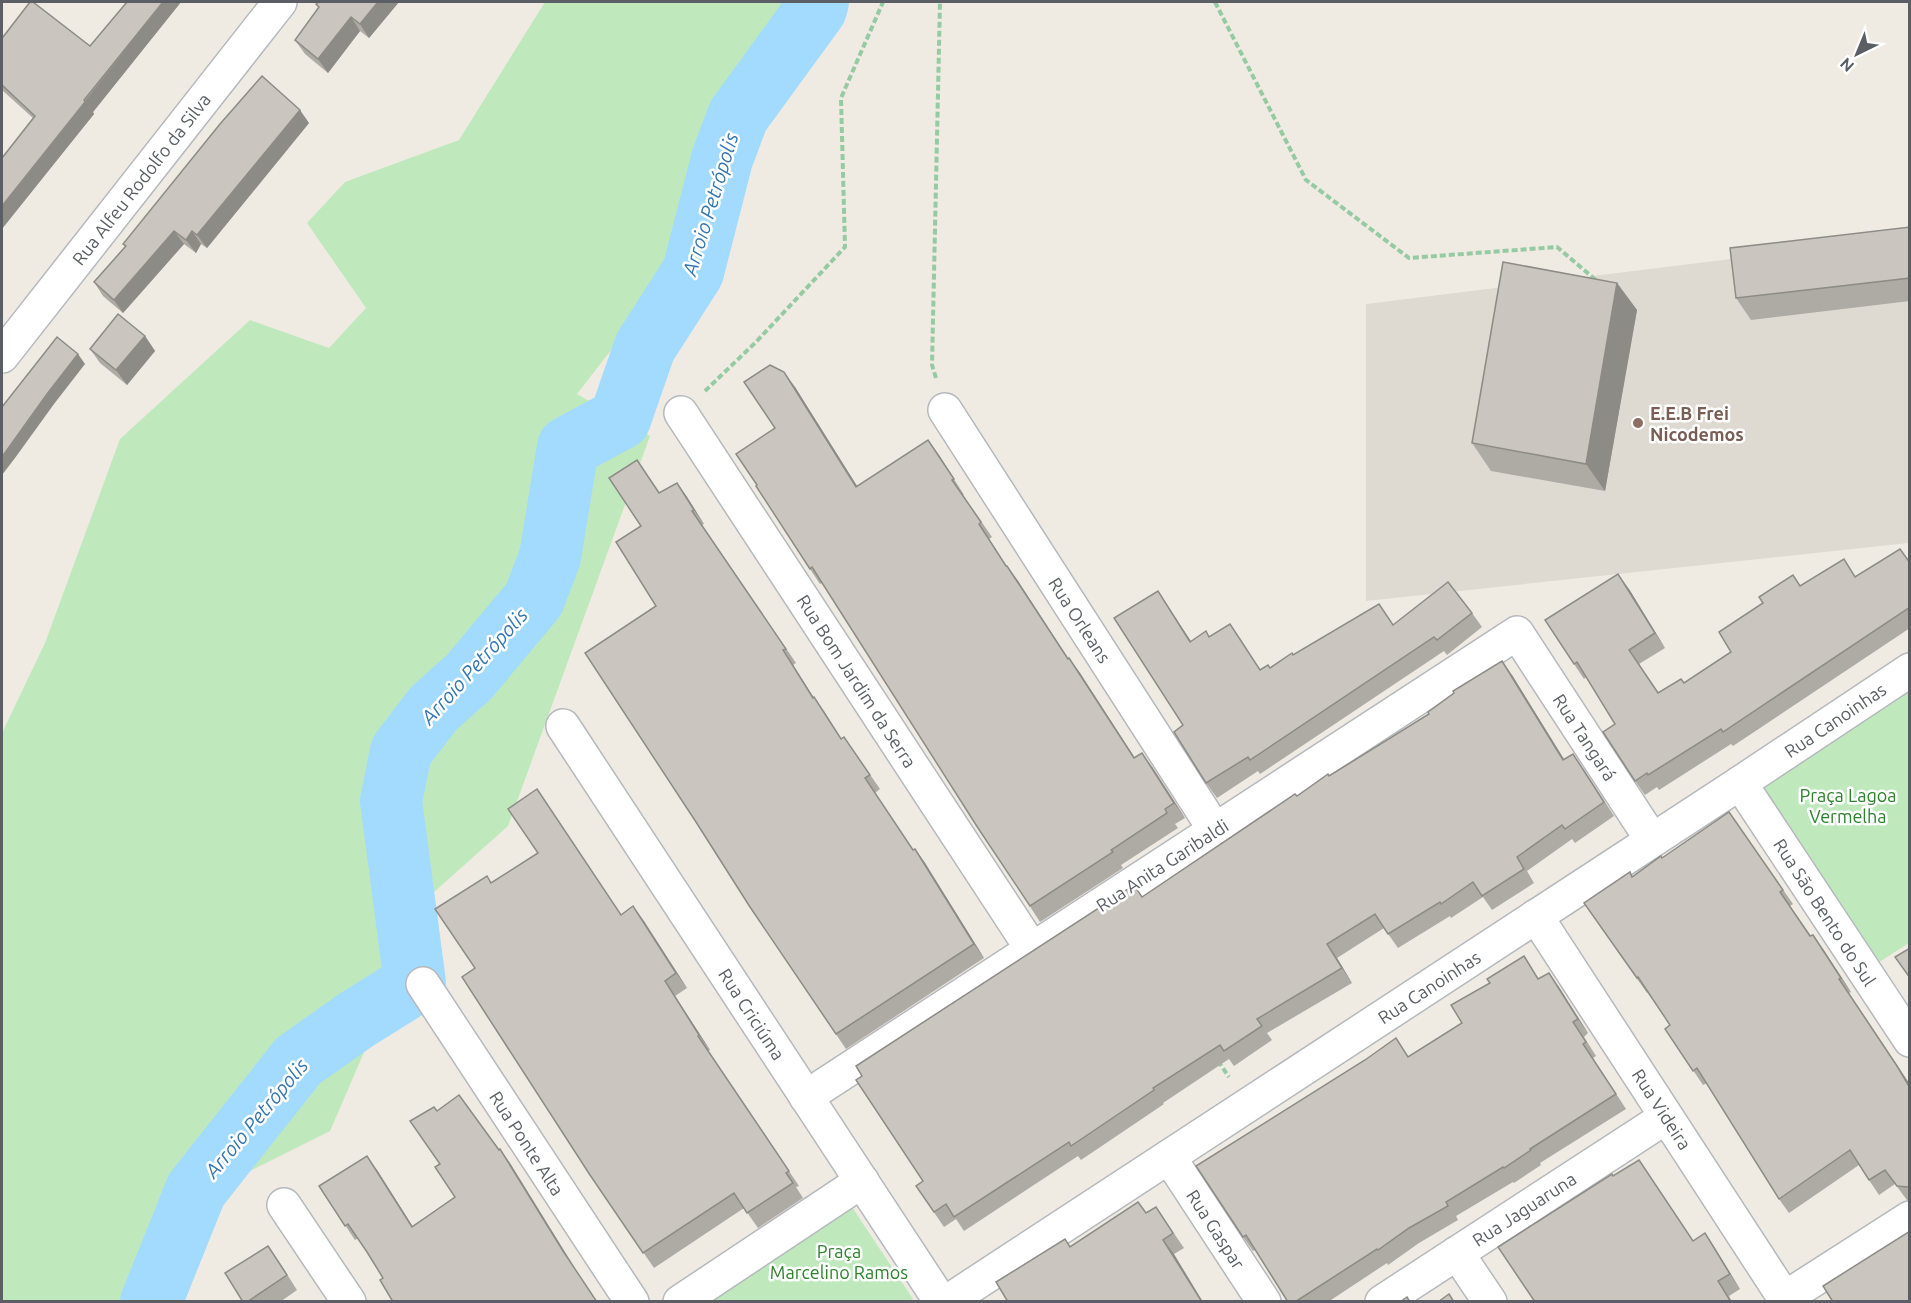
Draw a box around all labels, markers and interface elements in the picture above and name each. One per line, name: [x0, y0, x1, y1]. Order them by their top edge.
north arrow: [1827, 24, 1887, 84]
text: N: [1836, 54, 1857, 76]
street label: Rua Alfeu Rodolfo da Silva: [68, 89, 214, 269]
water label: Arroio Petrópolis: [677, 129, 743, 279]
place label: E.E.B Frei Nicodemos: [1650, 403, 1744, 444]
marker: E.E.B Frei Nicodemos: [1631, 416, 1645, 430]
street label: Rua Orleans: [1045, 574, 1115, 667]
street label: Rua Bom Jardim da Serra: [794, 591, 920, 771]
water label: Arroio Petrópolis: [415, 603, 532, 729]
street label: Rua Canoinhas: [1781, 679, 1890, 761]
street label: Rua Tangará: [1550, 690, 1620, 784]
park label: Praça Lagoa Vermelha: [1799, 785, 1897, 826]
street label: Rua Anita Garibaldi: [1092, 815, 1232, 915]
street label: Rua São Bento do Sul: [1770, 835, 1880, 989]
street label: Rua Canoinhas: [1374, 946, 1484, 1028]
street label: Rua Criciúma: [715, 965, 789, 1063]
water label: Arroio Petrópolis: [199, 1053, 313, 1183]
street label: Rua Videira: [1629, 1065, 1695, 1153]
street label: Rua Ponte Alta: [486, 1087, 568, 1199]
street label: Rua Jaguaruna: [1468, 1168, 1580, 1250]
street label: Rua Gaspar: [1183, 1186, 1249, 1273]
park label: Praça Marcelino Ramos: [770, 1241, 908, 1282]

